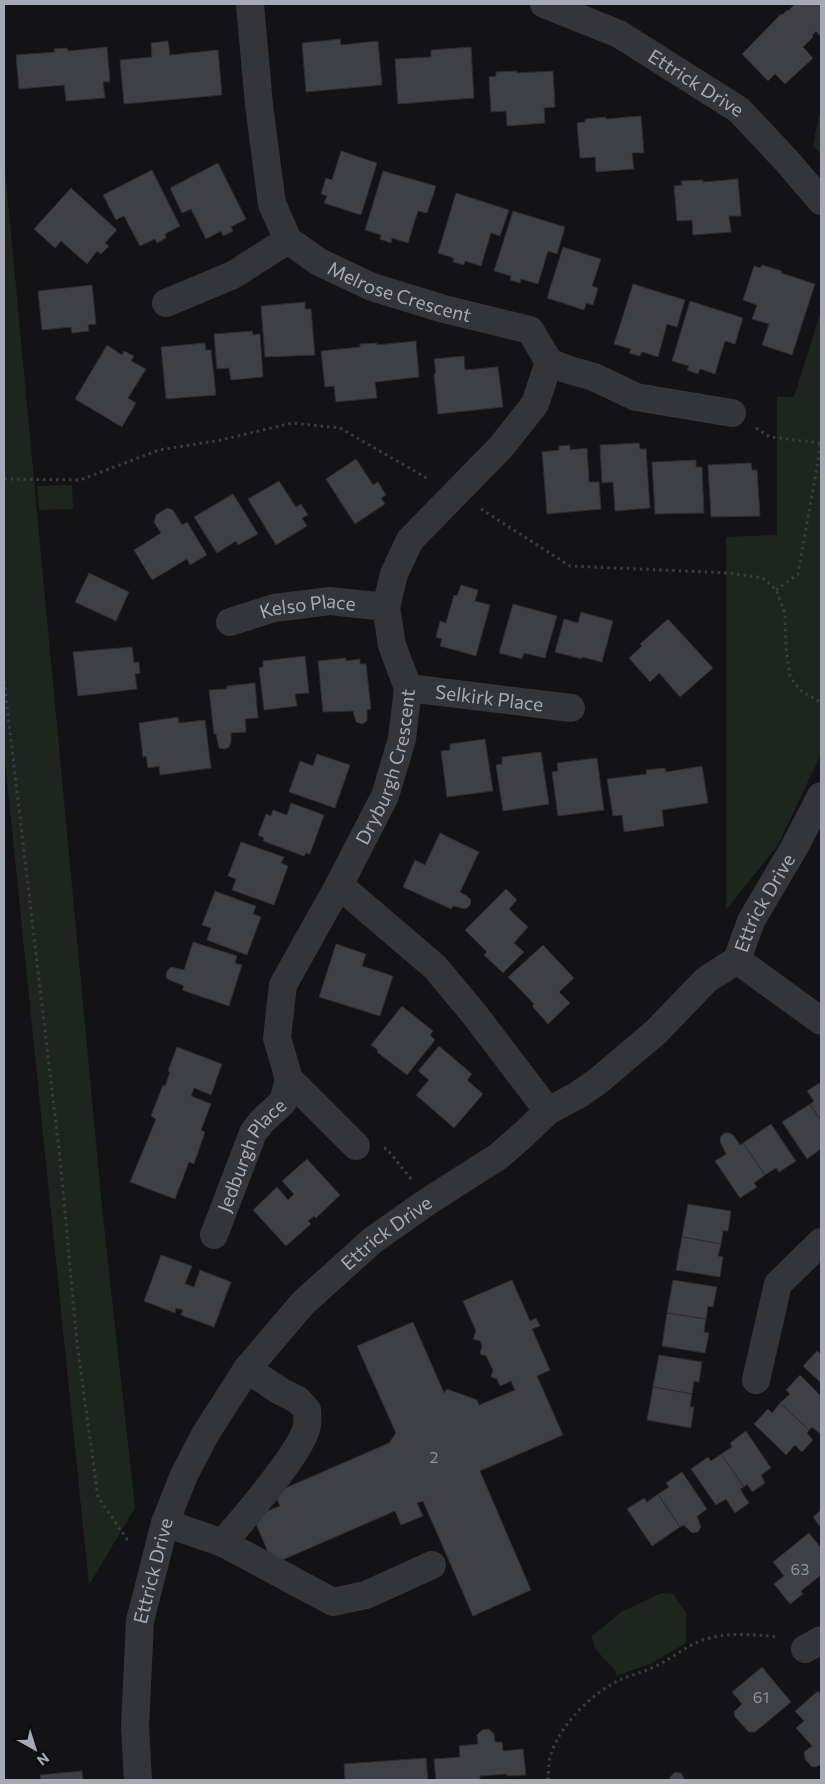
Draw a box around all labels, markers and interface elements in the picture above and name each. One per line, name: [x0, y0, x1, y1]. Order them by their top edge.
street label: Ettrick Drive: [644, 44, 748, 121]
street label: Melrose Crescent: [324, 256, 474, 326]
street label: Kelso Place: [257, 589, 357, 623]
street label: Selkirk Place: [434, 679, 545, 716]
street label: Dryburgh Crescent: [350, 687, 419, 848]
street label: Ettrick Drive: [729, 849, 799, 955]
street label: Jedburgh Place: [212, 1093, 290, 1215]
street label: Ettrick Drive: [336, 1190, 436, 1275]
house number: 2: [430, 1447, 439, 1466]
street label: Ettrick Drive: [128, 1515, 177, 1626]
house number: 63: [791, 1559, 809, 1578]
house number: 61: [753, 1687, 769, 1706]
north arrow: [10, 1724, 60, 1774]
text: N: [34, 1750, 53, 1769]

